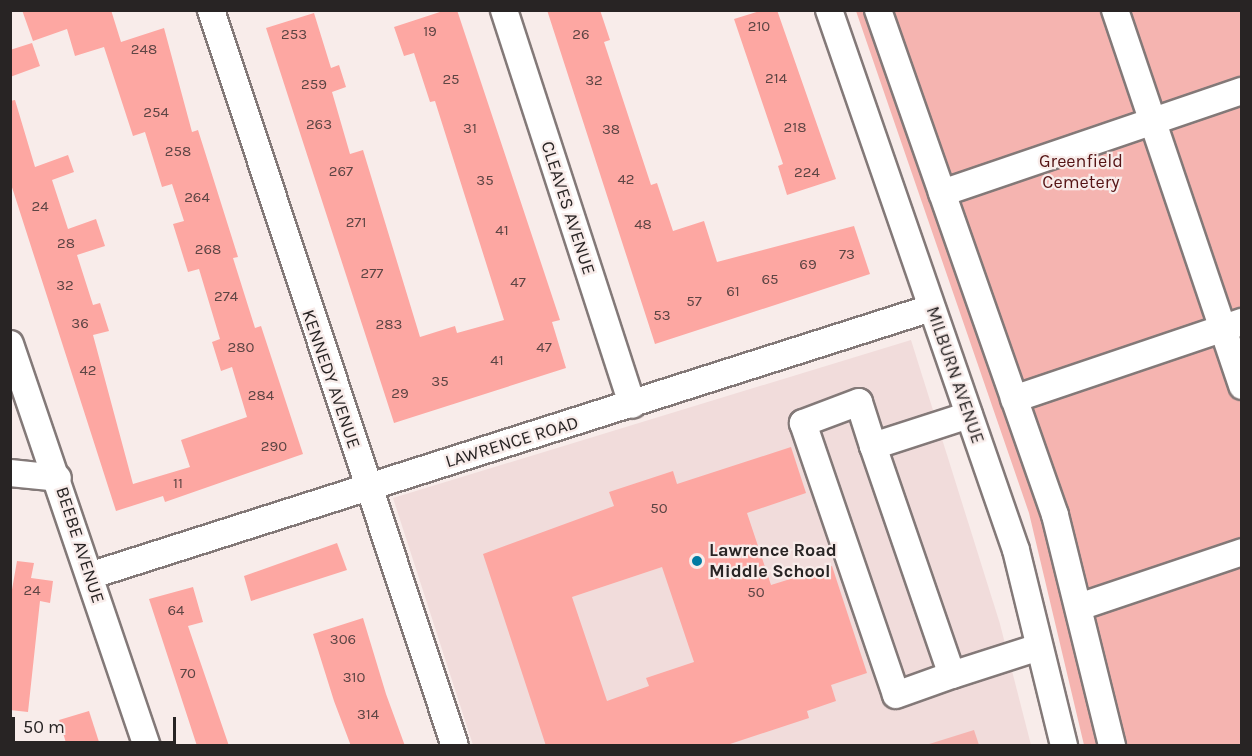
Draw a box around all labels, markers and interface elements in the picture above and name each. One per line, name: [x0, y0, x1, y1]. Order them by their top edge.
house number: 210: [748, 18, 770, 36]
house number: 19: [423, 23, 437, 41]
house number: 253: [281, 26, 307, 44]
house number: 26: [572, 26, 590, 44]
house number: 248: [131, 41, 157, 59]
house number: 214: [765, 70, 787, 88]
house number: 25: [442, 71, 460, 89]
house number: 32: [585, 72, 603, 90]
house number: 259: [301, 76, 327, 94]
house number: 254: [143, 104, 169, 122]
house number: 263: [306, 116, 332, 134]
house number: 218: [784, 119, 806, 137]
house number: 31: [463, 120, 477, 138]
house number: 38: [602, 121, 620, 139]
street label: CLEAVES AVENUE: [536, 139, 600, 277]
house number: 258: [165, 143, 191, 161]
park label: Greenfield Cemetery: [1039, 151, 1123, 194]
house number: 267: [329, 163, 353, 181]
house number: 224: [794, 164, 820, 182]
house number: 42: [617, 171, 635, 189]
house number: 35: [476, 172, 494, 190]
house number: 264: [184, 189, 210, 207]
house number: 24: [31, 198, 49, 216]
house number: 271: [346, 214, 366, 232]
house number: 48: [634, 216, 652, 234]
house number: 41: [495, 222, 509, 240]
house number: 28: [57, 235, 75, 253]
house number: 268: [195, 241, 221, 259]
house number: 73: [839, 246, 855, 264]
house number: 69: [799, 256, 817, 274]
house number: 277: [361, 265, 383, 283]
house number: 65: [761, 271, 779, 289]
house number: 47: [510, 274, 526, 292]
house number: 32: [56, 277, 74, 295]
house number: 61: [726, 283, 740, 301]
house number: 274: [214, 288, 238, 306]
house number: 57: [686, 293, 702, 311]
street label: MILBURN AVENUE: [921, 304, 989, 446]
street label: KENNEDY AVENUE: [297, 307, 365, 451]
house number: 53: [653, 307, 671, 325]
house number: 36: [71, 315, 89, 333]
house number: 283: [376, 316, 402, 334]
house number: 280: [228, 339, 254, 357]
house number: 47: [536, 339, 552, 357]
house number: 41: [490, 352, 504, 370]
house number: 42: [79, 362, 97, 380]
house number: 35: [431, 373, 449, 391]
house number: 29: [391, 385, 409, 403]
house number: 284: [248, 387, 274, 405]
street label: LAWRENCE ROAD: [443, 411, 581, 473]
house number: 290: [261, 438, 287, 456]
house number: 11: [173, 475, 183, 493]
street label: BEEBE AVENUE: [51, 484, 109, 606]
house number: 50: [650, 500, 668, 518]
place label: Lawrence Road Middle School: [709, 540, 837, 582]
marker: Lawrence Road Middle School: [690, 554, 704, 568]
house number: 24: [23, 582, 41, 600]
house number: 50: [747, 584, 765, 602]
house number: 64: [168, 602, 184, 620]
house number: 306: [330, 631, 356, 649]
house number: 70: [180, 665, 196, 683]
house number: 310: [343, 669, 365, 687]
scale bar: [15, 705, 178, 743]
house number: 314: [357, 706, 379, 724]
text: 50 m: [23, 716, 65, 738]

